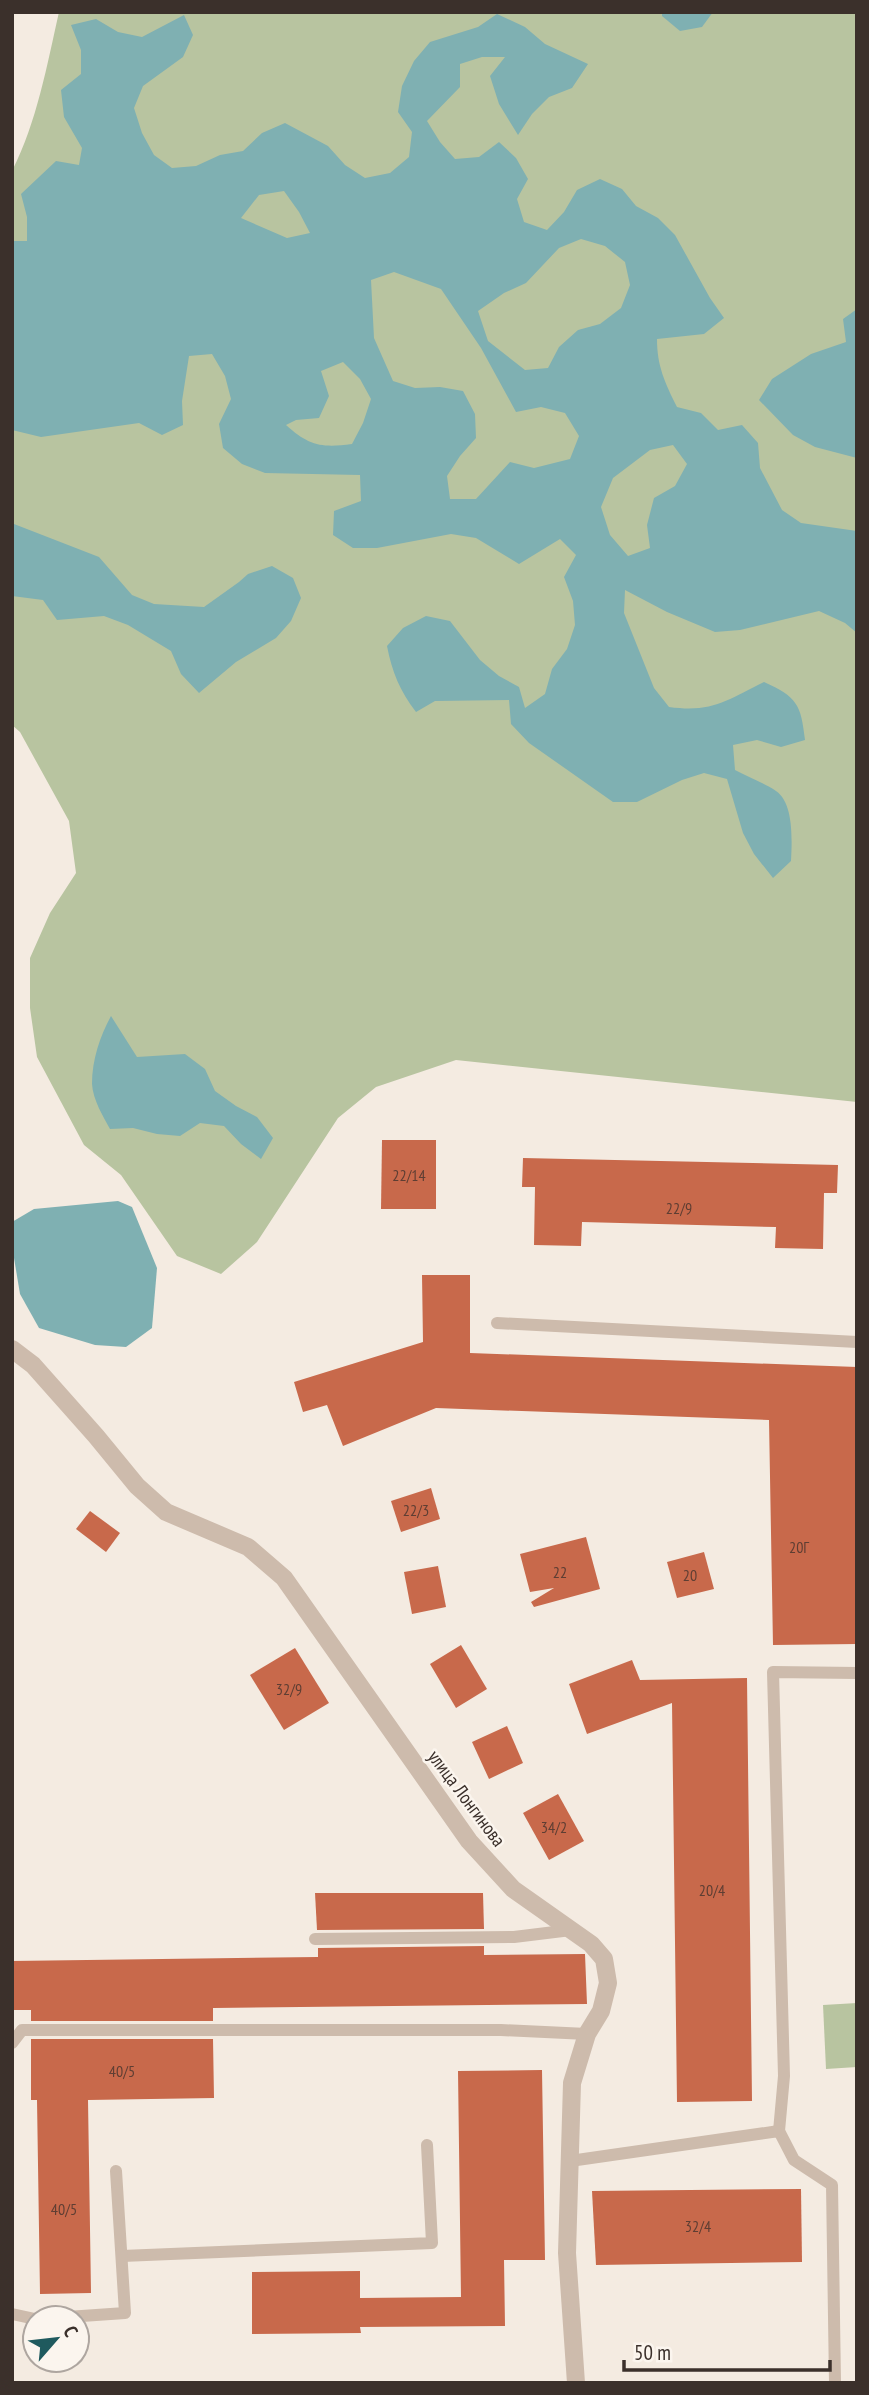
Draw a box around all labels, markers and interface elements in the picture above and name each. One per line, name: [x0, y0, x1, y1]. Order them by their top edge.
house number: 22/14: [392, 1165, 426, 1185]
house number: 22/9: [666, 1198, 692, 1218]
house number: 22/3: [403, 1500, 429, 1520]
house number: 20Г: [789, 1537, 809, 1557]
house number: 22: [553, 1562, 567, 1582]
house number: 20: [683, 1565, 697, 1585]
house number: 32/9: [276, 1679, 302, 1699]
street label: улица Лонгинова: [423, 1745, 511, 1851]
house number: 34/2: [541, 1817, 567, 1837]
house number: 20/4: [699, 1880, 725, 1900]
house number: 40/5: [109, 2061, 135, 2081]
house number: 40/5: [51, 2199, 77, 2219]
house number: 32/4: [685, 2216, 711, 2236]
north arrow: [21, 2304, 91, 2374]
text: С: [58, 2322, 84, 2341]
scale bar: [624, 2328, 830, 2372]
text: 50 m: [634, 2339, 671, 2366]

